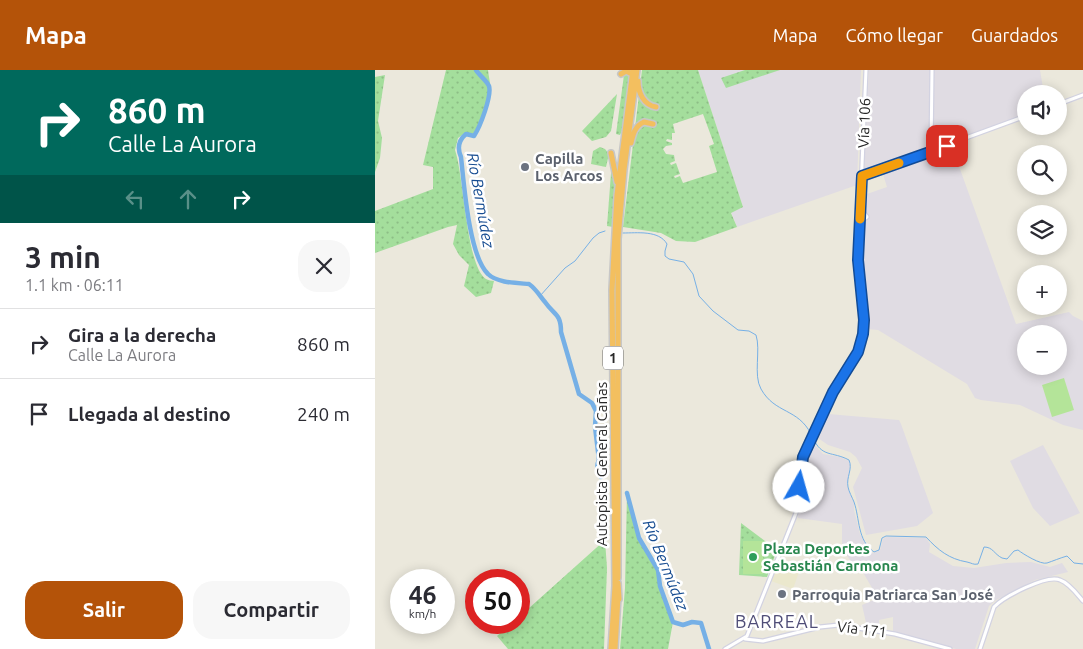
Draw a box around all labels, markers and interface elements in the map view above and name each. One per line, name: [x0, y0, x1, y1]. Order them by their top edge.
text: Mapa: [25, 22, 87, 49]
text: Mapa: [773, 25, 818, 45]
text: Cómo llegar: [846, 25, 943, 45]
text: Guardados: [971, 25, 1058, 45]
map controls: [1017, 85, 1067, 375]
button: sound: [1017, 85, 1067, 135]
icon: right: [25, 90, 90, 155]
text: 860 m: [108, 90, 206, 130]
street label: Vía 106: [855, 98, 873, 148]
pin: [926, 125, 968, 167]
text: Calle La Aurora: [108, 131, 257, 156]
icon: arrive: [933, 132, 961, 160]
button: search: [1017, 145, 1067, 195]
place label: Capilla Los Arcos: [535, 150, 603, 184]
water label: Río Bermúdez: [464, 151, 498, 250]
marker: Capilla Los Arcos: [519, 161, 531, 173]
icon: left: [121, 185, 149, 213]
icon: ahead: [174, 185, 202, 213]
icon: right: [227, 185, 255, 213]
button: layers: [1017, 205, 1067, 255]
text: 3 min: [25, 240, 101, 274]
button: close: [298, 240, 350, 292]
button: +: [1017, 265, 1067, 315]
text: 1.1 km · 06:11: [25, 276, 124, 294]
text: Gira a la derecha: [68, 324, 216, 346]
button: −: [1017, 325, 1067, 375]
icon: right: [25, 330, 53, 358]
text: 860 m: [297, 333, 350, 355]
text: Calle La Aurora: [68, 346, 176, 364]
road number: 1: [603, 346, 623, 370]
street label: Autopista General Cañas: [593, 382, 610, 546]
icon: arrive: [25, 400, 53, 428]
text: Llegada al destino: [68, 403, 231, 425]
text: 240 m: [297, 403, 350, 425]
position arrow: [772, 460, 824, 512]
water label: Río Bermúdez: [640, 517, 693, 614]
place label: Plaza Deportes Sebastián Carmona: [763, 540, 898, 574]
marker: Plaza Deportes Sebastián Carmona: [747, 551, 759, 563]
speed limit sign: 50: [465, 569, 530, 634]
button: Salir: [25, 581, 183, 639]
button: Compartir: [193, 581, 350, 639]
text: 46: [408, 581, 437, 609]
place label: Parroquia Patriarca San José: [792, 586, 993, 603]
marker: Parroquia Patriarca San José: [776, 588, 788, 600]
text: km/h: [409, 607, 436, 620]
district label: BARREAL: [735, 611, 819, 631]
street label: Vía 171: [836, 618, 888, 640]

